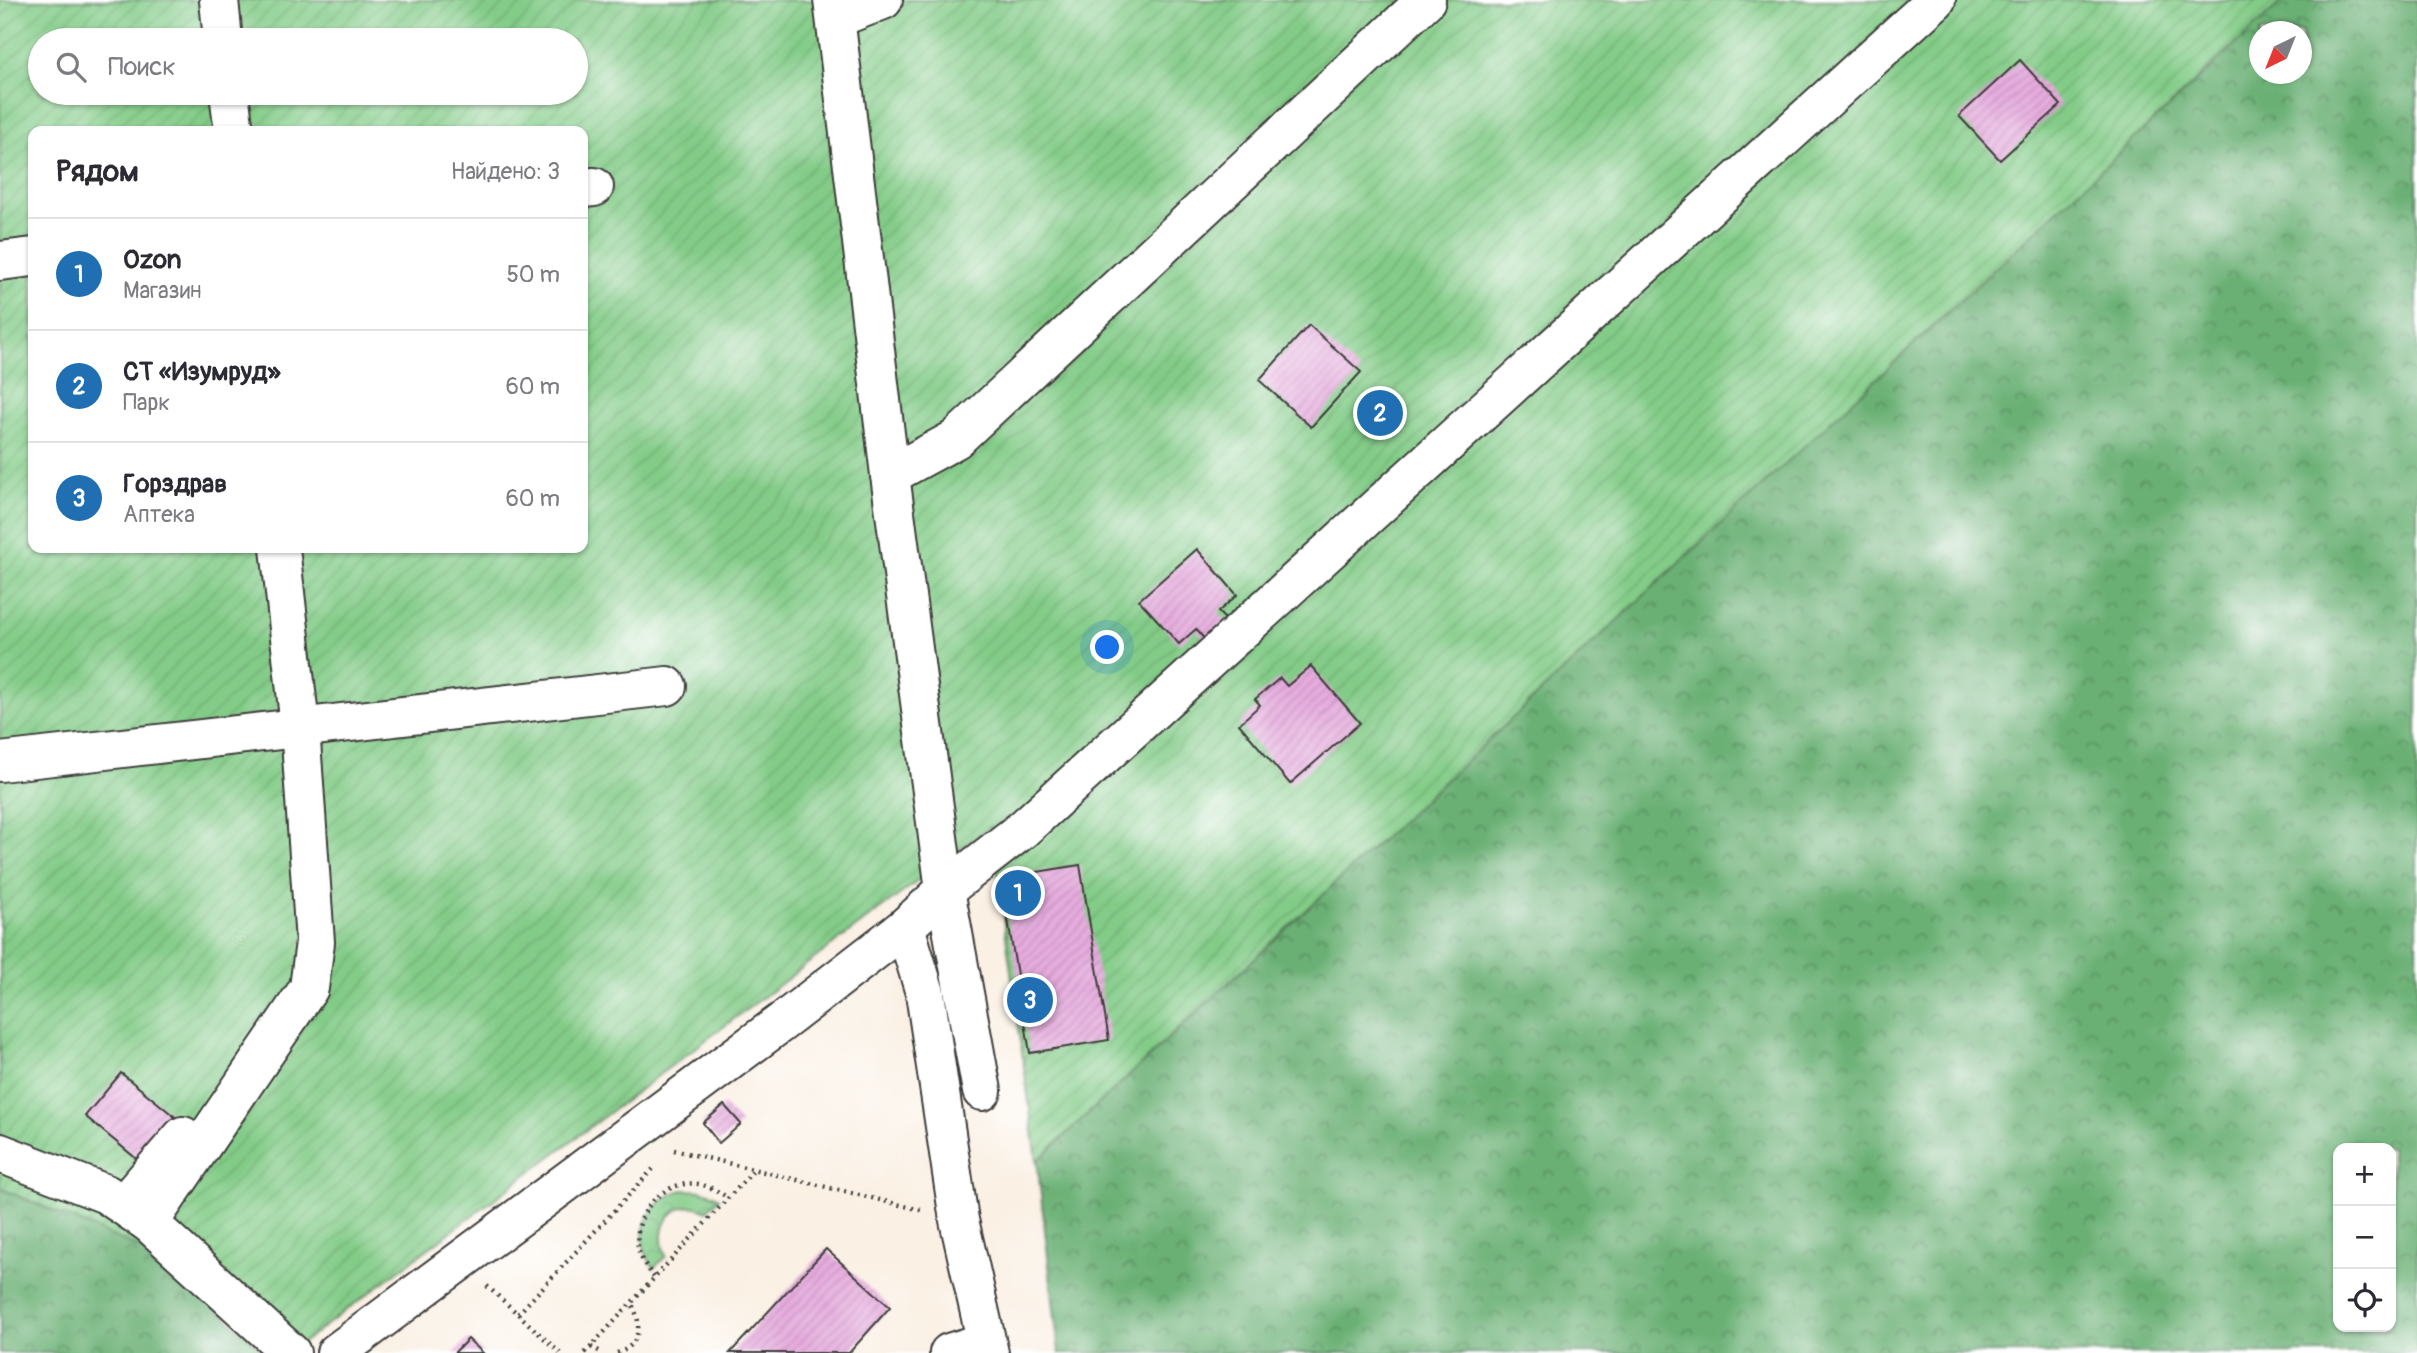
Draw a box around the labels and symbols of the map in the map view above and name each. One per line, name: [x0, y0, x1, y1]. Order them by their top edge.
north arrow: [2249, 21, 2312, 84]
pin: 2: [1357, 387, 1403, 439]
your location: [1090, 630, 1124, 664]
pin: 1: [995, 867, 1041, 919]
pin: 3: [1007, 974, 1053, 1026]

